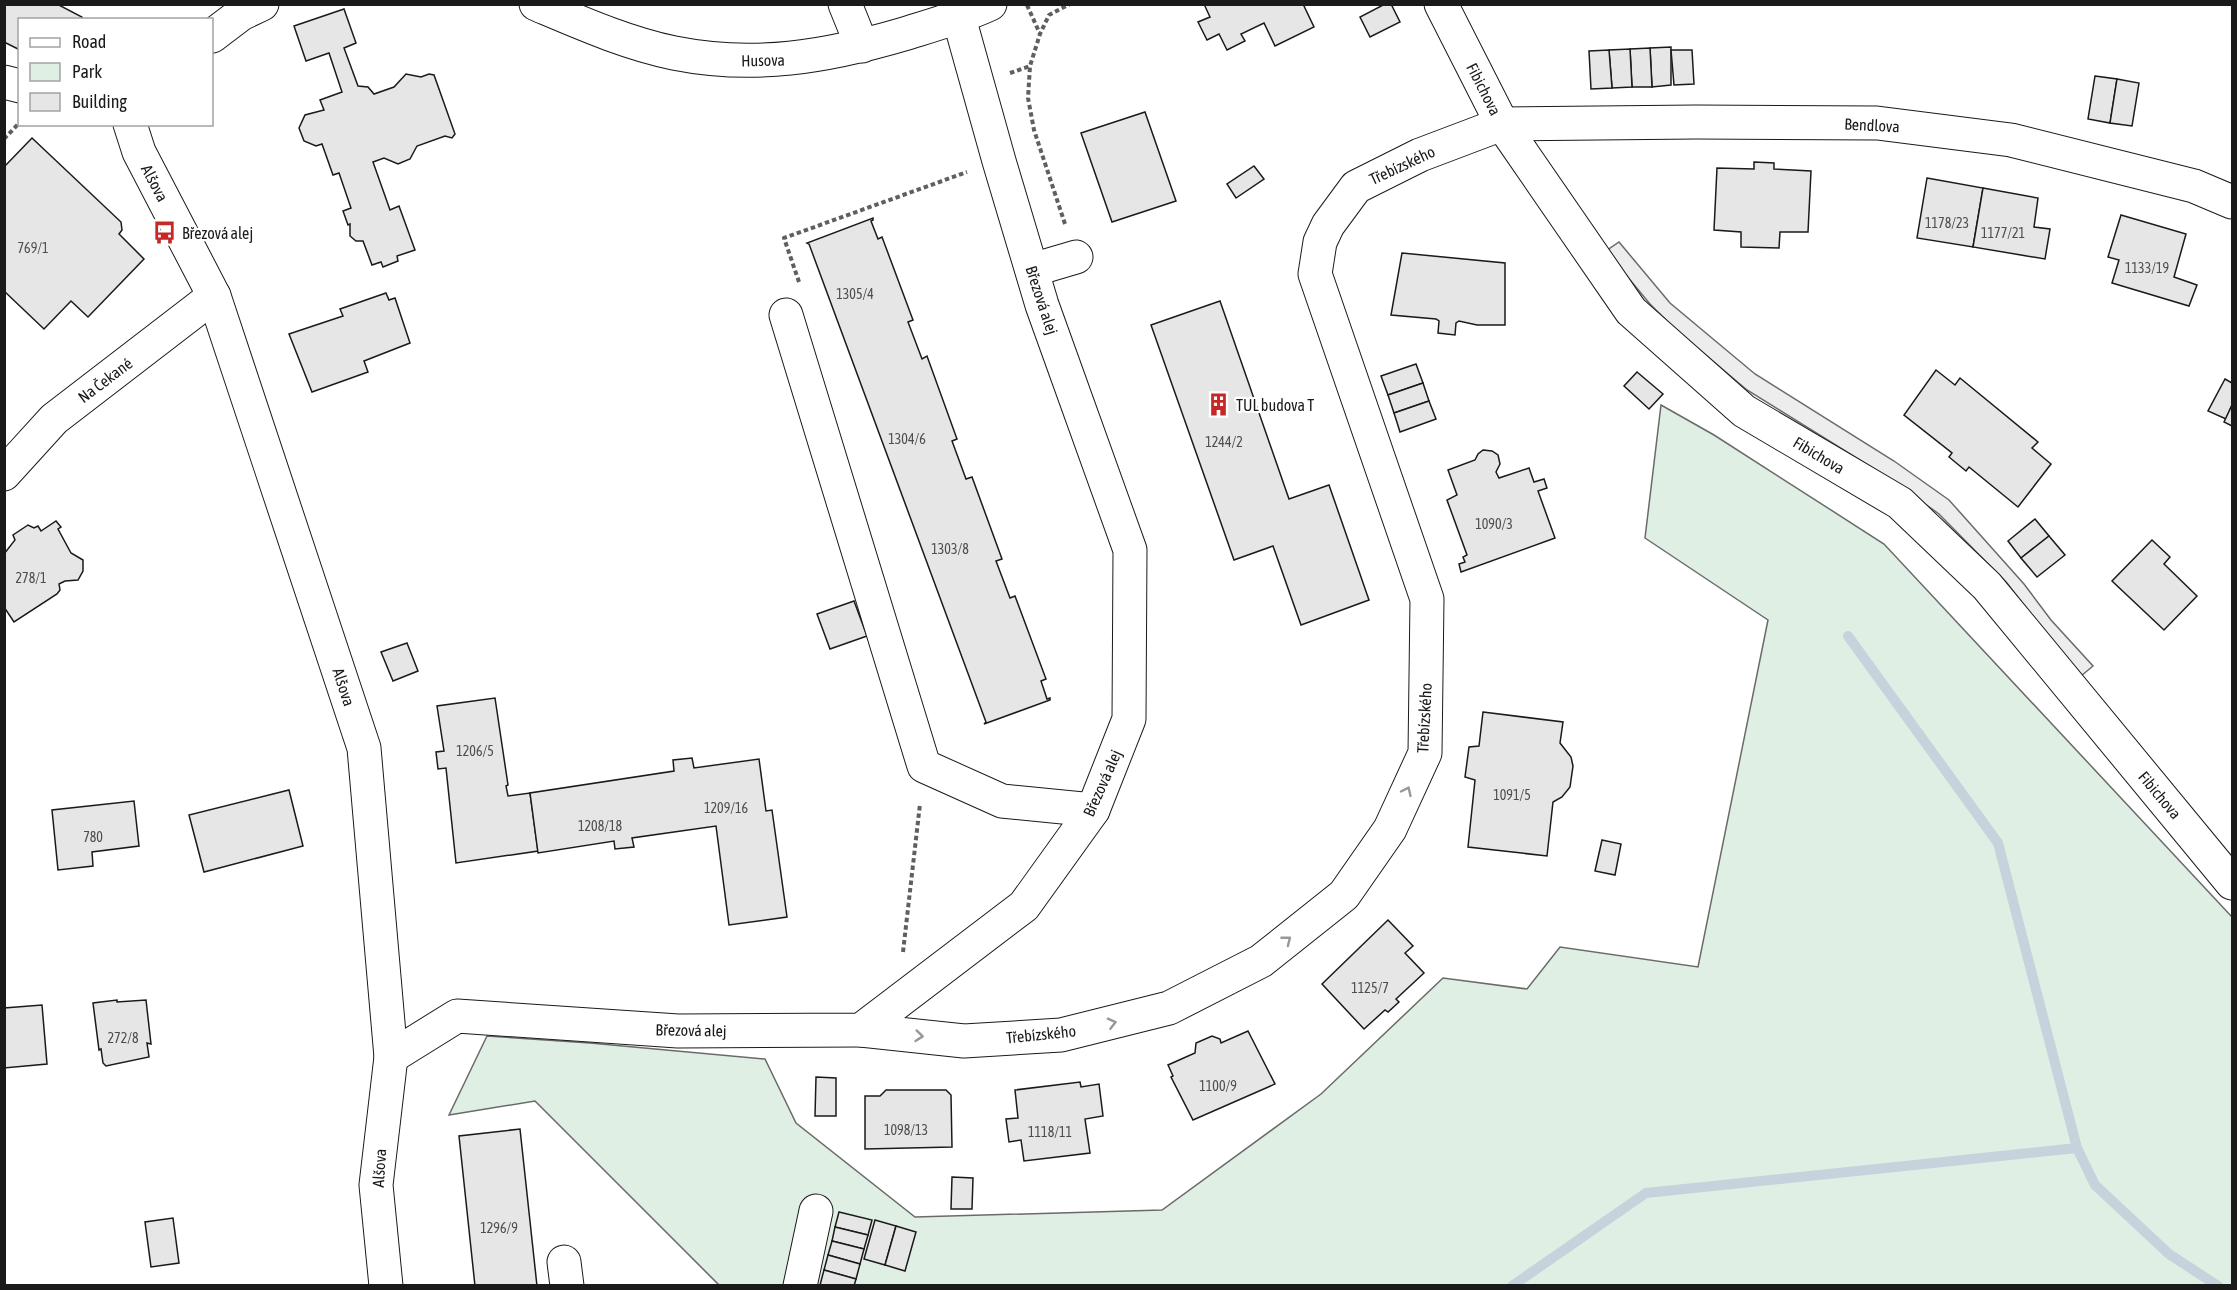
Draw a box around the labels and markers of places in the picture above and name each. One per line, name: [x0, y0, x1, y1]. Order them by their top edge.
bus stop icon: Březová alej: [151, 220, 177, 246]
place label: Březová alej: [182, 224, 253, 243]
building icon: TUL budova T: [1205, 392, 1231, 418]
place label: TUL budova T: [1236, 396, 1314, 414]

